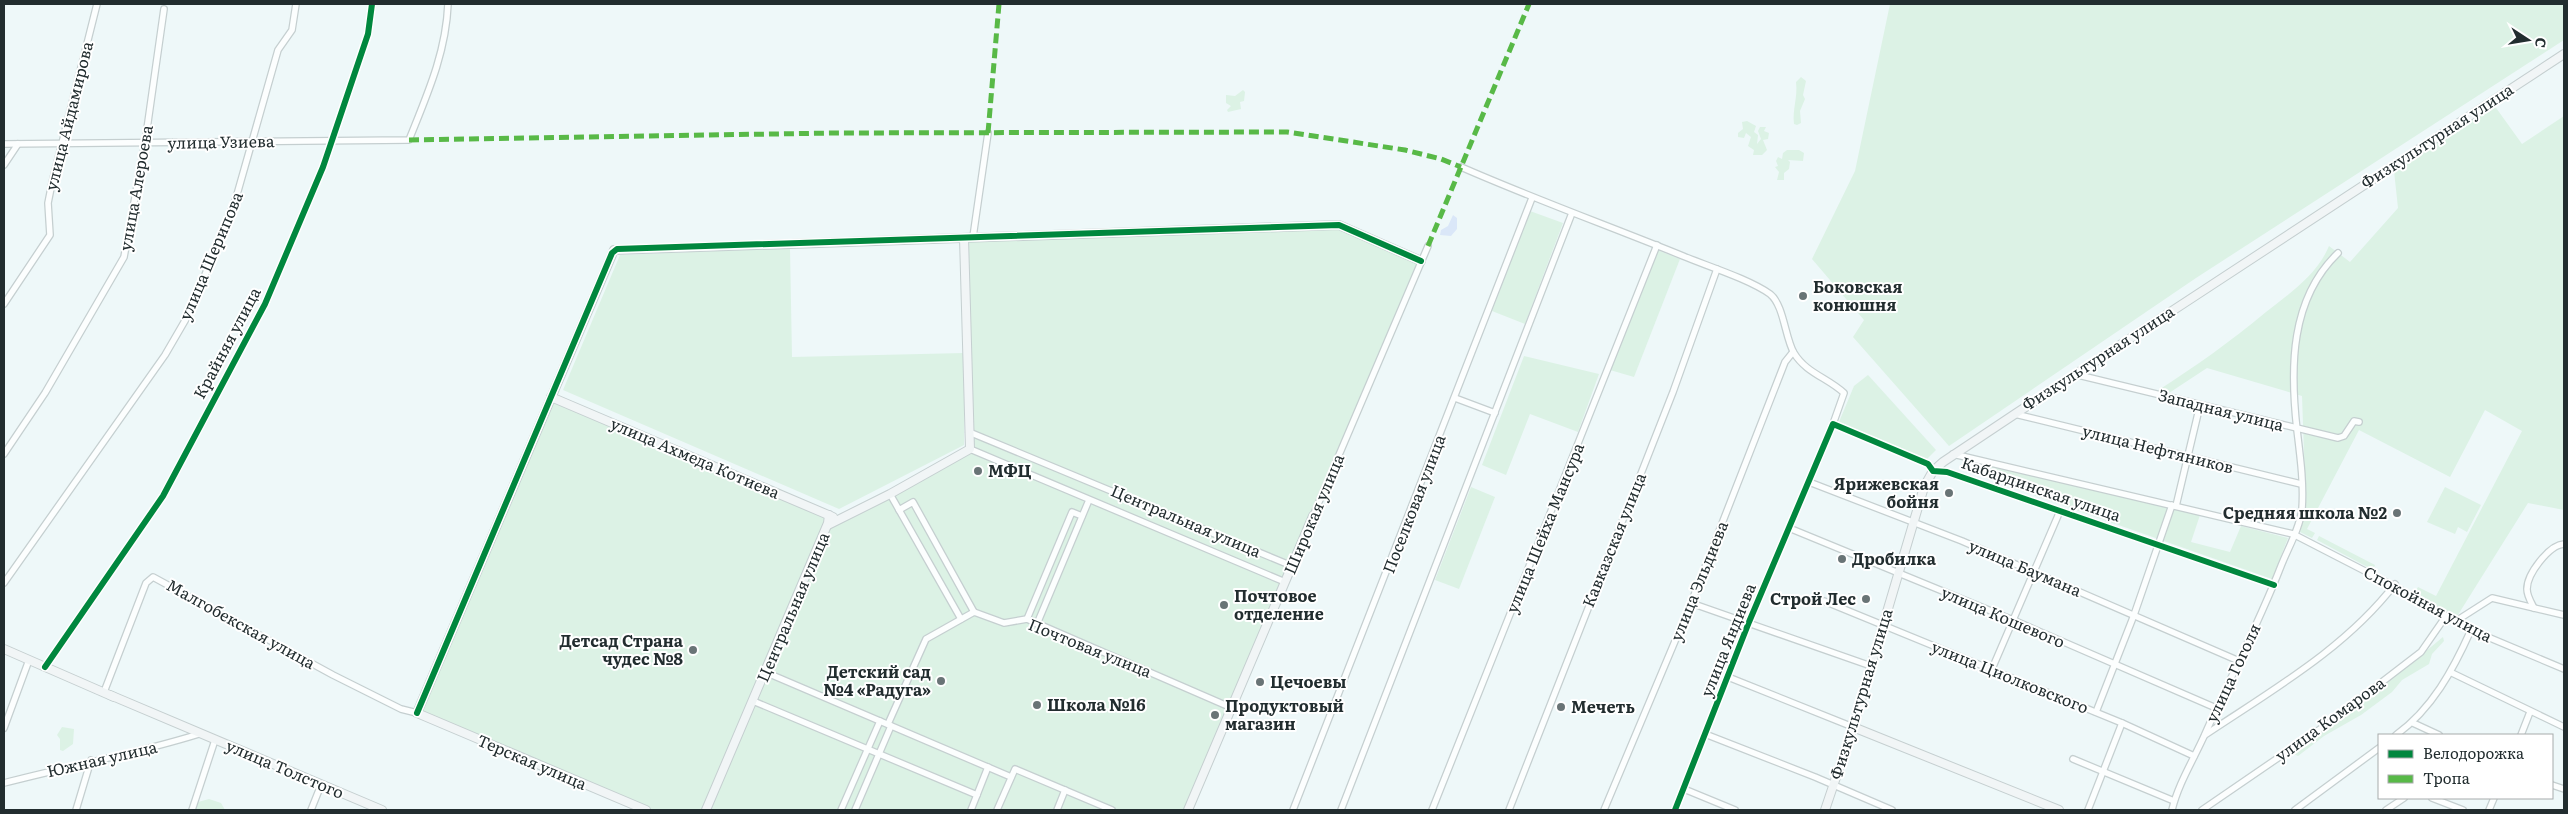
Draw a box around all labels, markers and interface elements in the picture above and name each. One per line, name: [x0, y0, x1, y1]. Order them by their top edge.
north arrow: [2503, 15, 2553, 65]
text: С: [2531, 36, 2553, 50]
street label: улица Айдамирова: [38, 38, 98, 193]
street label: Физкультурная улица: [2355, 77, 2518, 194]
street label: улица Алероева: [112, 123, 158, 253]
street label: улица Узиева: [167, 128, 275, 154]
street label: улица Шерипова: [172, 187, 248, 324]
place label: Боковская конюшня: [1813, 274, 1902, 316]
street label: Крайняя улица: [187, 282, 266, 403]
marker: Боковская конюшня: [1797, 290, 1809, 302]
street label: Физкультурная улица: [2016, 299, 2179, 416]
street label: Западная улица: [2156, 382, 2287, 436]
street label: улица Ахмеда Котиева: [607, 410, 784, 504]
street label: улица Нефтяников: [2080, 418, 2236, 478]
street label: Поселковая улица: [1376, 430, 1451, 577]
street label: улица Шейха Мансура: [1499, 439, 1589, 616]
street label: Широкая улица: [1277, 449, 1349, 578]
street label: Кабардинская улица: [1958, 449, 2125, 527]
place label: МФЦ: [988, 458, 1032, 482]
marker: МФЦ: [972, 465, 984, 477]
street label: Кавказская улица: [1575, 468, 1651, 611]
place label: Ярижевская бойня: [1834, 471, 1939, 513]
street label: Центральная улица: [1108, 478, 1266, 563]
marker: Ярижевская бойня: [1943, 487, 1955, 499]
place label: Средняя школа №2: [2223, 500, 2387, 524]
marker: Средняя школа №2: [2391, 507, 2403, 519]
street label: улица Эльдиева: [1663, 517, 1733, 644]
street label: Центральная улица: [750, 527, 835, 685]
street label: улица Баумана: [1965, 533, 2086, 602]
place label: Дробилка: [1852, 546, 1937, 570]
marker: Дробилка: [1836, 553, 1848, 565]
street label: Спокойная улица: [2360, 559, 2497, 647]
street label: Малгобекская улица: [163, 572, 321, 674]
street label: улица Яндиева: [1693, 579, 1761, 700]
street label: улица Кошевого: [1938, 579, 2069, 653]
place label: Почтовое отделение: [1234, 583, 1324, 625]
place label: Строй Лес: [1770, 586, 1856, 610]
marker: Строй Лес: [1860, 593, 1872, 605]
marker: Почтовое отделение: [1218, 599, 1230, 611]
street label: Физкультурная улица: [1823, 605, 1898, 782]
street label: Почтовая улица: [1025, 611, 1156, 683]
street label: улица Гоголя: [2199, 619, 2266, 726]
place label: Детсад Страна чудес №8: [560, 628, 684, 670]
street label: улица Циолковского: [1928, 634, 2093, 719]
marker: Детсад Страна чудес №8: [687, 644, 699, 656]
place label: Детский сад №4 «Радуга»: [823, 659, 931, 701]
place label: Цечоевы: [1270, 669, 1346, 693]
street label: улица Комарова: [2269, 670, 2390, 766]
marker: Детский сад №4 «Радуга»: [935, 675, 947, 687]
marker: Цечоевы: [1254, 676, 1266, 688]
place label: Школа №16: [1047, 692, 1146, 716]
place label: Продуктовый магазин: [1225, 693, 1344, 735]
place label: Мечеть: [1571, 694, 1635, 718]
marker: Школа №16: [1031, 699, 1043, 711]
marker: Мечеть: [1555, 701, 1567, 713]
marker: Продуктовый магазин: [1209, 709, 1221, 721]
street label: Терская улица: [474, 727, 591, 795]
street label: улица Толстого: [223, 732, 348, 804]
street label: Южная улица: [44, 734, 160, 782]
legend: [2378, 734, 2553, 799]
text: Велодорожка: [2423, 741, 2525, 764]
text: Тропа: [2423, 766, 2471, 789]

